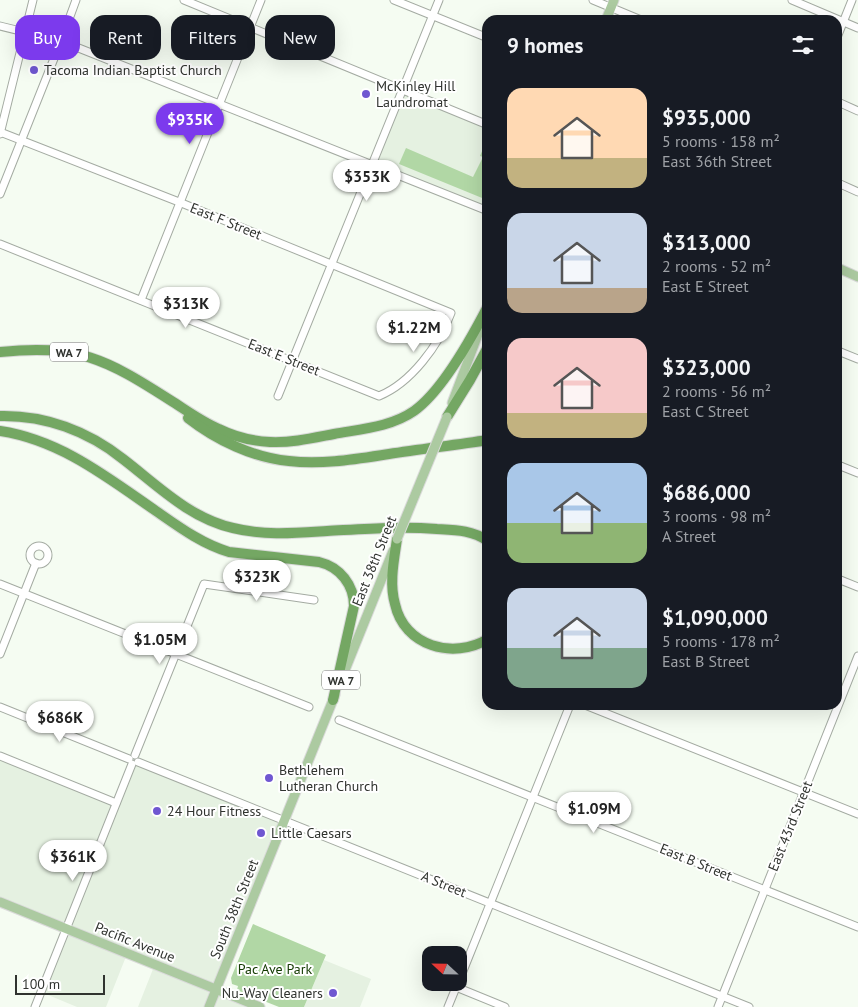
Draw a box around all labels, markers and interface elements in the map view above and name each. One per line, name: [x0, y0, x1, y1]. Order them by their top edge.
chip: Buy: [15, 15, 80, 60]
chip: Rent: [90, 15, 161, 60]
chip: Filters: [171, 15, 255, 60]
chip: New: [265, 15, 335, 60]
icon: filters: [789, 31, 817, 59]
text: 9 homes: [507, 32, 583, 59]
place label: Tacoma Indian Baptist Church: [44, 61, 222, 79]
marker: Tacoma Indian Baptist Church: [28, 64, 40, 76]
place label: McKinley Hill Laundromat: [376, 77, 455, 111]
marker: McKinley Hill Laundromat: [360, 88, 372, 100]
pin: $935K: [155, 102, 225, 145]
text: $935,000: [662, 104, 751, 131]
icon: home: [547, 108, 607, 168]
text: $935K: [167, 109, 213, 129]
text: 5 rooms · 158 m²: [662, 131, 780, 151]
text: East 36th Street: [662, 151, 772, 171]
pin: $353K: [332, 160, 402, 202]
text: $353K: [344, 166, 390, 186]
street label: East F Street: [188, 199, 265, 244]
text: $313,000: [662, 229, 751, 256]
icon: home: [547, 233, 607, 293]
text: 2 rooms · 52 m²: [662, 256, 771, 276]
text: East E Street: [662, 276, 749, 296]
pin: $313K: [151, 286, 221, 329]
text: $313K: [163, 293, 209, 313]
pin: $1.22M: [373, 310, 455, 353]
text: $1.22M: [387, 317, 441, 337]
street label: East E Street: [245, 334, 323, 380]
road number: WA 7: [50, 342, 88, 362]
text: $323,000: [662, 354, 751, 381]
icon: home: [547, 358, 607, 418]
text: 2 rooms · 56 m²: [662, 381, 771, 401]
text: East C Street: [662, 401, 749, 421]
text: $686,000: [662, 479, 751, 506]
icon: home: [547, 483, 607, 543]
text: 3 rooms · 98 m²: [662, 506, 771, 526]
street label: East 38th Street: [348, 513, 400, 609]
text: A Street: [662, 526, 716, 546]
pin: $323K: [222, 560, 292, 602]
text: $323K: [234, 566, 280, 586]
text: $1,090,000: [662, 604, 768, 631]
icon: home: [547, 608, 607, 668]
pin: $1.05M: [119, 622, 201, 665]
text: $1.05M: [133, 629, 187, 649]
text: 5 rooms · 178 m²: [662, 631, 780, 651]
text: East B Street: [662, 651, 749, 671]
road number: WA 7: [322, 670, 360, 690]
pin: $686K: [25, 700, 95, 743]
text: $686K: [37, 707, 83, 727]
place label: Bethlehem Lutheran Church: [279, 761, 378, 795]
marker: Bethlehem Lutheran Church: [263, 772, 275, 784]
street label: East 43rd Street: [764, 778, 816, 874]
pin: $1.09M: [553, 792, 635, 834]
text: $1.09M: [567, 798, 621, 818]
place label: 24 Hour Fitness: [167, 802, 261, 820]
marker: 24 Hour Fitness: [151, 805, 163, 817]
place label: Little Caesars: [271, 824, 352, 842]
marker: Little Caesars: [255, 827, 267, 839]
street label: East B Street: [657, 839, 735, 885]
pin: $361K: [38, 840, 108, 882]
text: $361K: [50, 846, 96, 866]
street label: South 38th Street: [206, 856, 262, 961]
street label: A Street: [419, 867, 469, 901]
street label: Pacific Avenue: [92, 918, 178, 966]
north arrow: [422, 946, 468, 991]
map controls: [422, 946, 467, 991]
park label: Pac Ave Park: [238, 960, 313, 978]
scale bar: [15, 972, 105, 995]
text: 100 m: [22, 975, 60, 993]
place label: Nu-Way Cleaners: [222, 984, 323, 1002]
marker: Nu-Way Cleaners: [327, 987, 339, 999]

